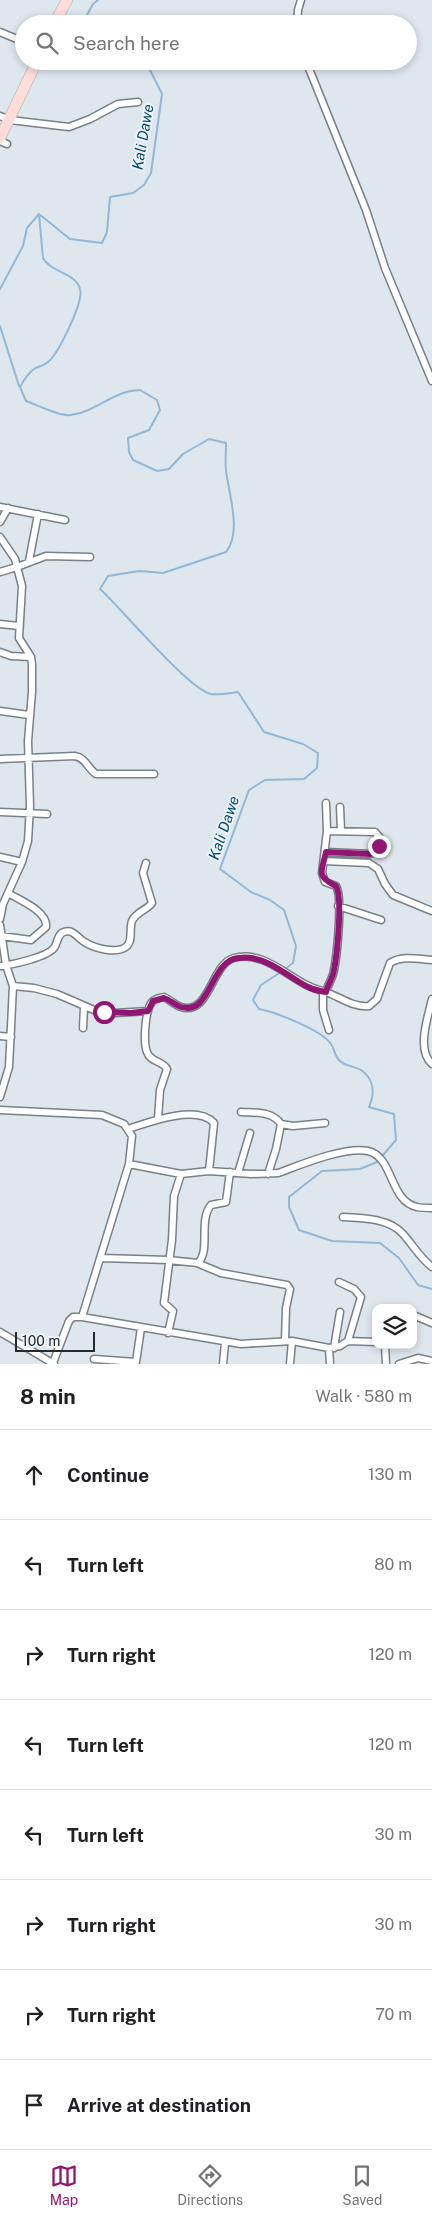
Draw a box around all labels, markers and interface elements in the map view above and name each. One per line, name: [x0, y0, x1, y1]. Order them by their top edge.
search box: [15, 15, 417, 70]
icon: search: [33, 29, 61, 57]
text: Search here: [73, 32, 180, 54]
water label: Kali Dawe: [128, 103, 157, 171]
water label: Kali Dawe: [205, 794, 242, 862]
route end: [368, 835, 391, 858]
route start: [93, 1001, 116, 1024]
map controls: [372, 1304, 417, 1349]
button: layers: [372, 1304, 417, 1349]
scale bar: [15, 1329, 95, 1352]
text: 100 m: [22, 1333, 60, 1349]
text: 8 min: [20, 1384, 76, 1409]
text: Walk · 580 m: [315, 1387, 412, 1406]
icon: ahead: [20, 1461, 48, 1489]
text: Continue: [67, 1464, 149, 1486]
text: 130 m: [368, 1465, 412, 1484]
icon: left: [20, 1551, 48, 1579]
text: Turn left: [67, 1554, 144, 1576]
text: 80 m: [374, 1555, 412, 1574]
icon: right: [20, 1641, 48, 1669]
text: Turn right: [67, 1644, 156, 1666]
text: 120 m: [368, 1645, 412, 1664]
icon: left: [20, 1731, 48, 1759]
text: Turn left: [67, 1734, 144, 1756]
text: 120 m: [368, 1735, 412, 1754]
icon: left: [20, 1821, 48, 1849]
text: Turn left: [67, 1824, 144, 1846]
text: 30 m: [375, 1825, 412, 1844]
icon: right: [20, 1911, 48, 1939]
text: Turn right: [67, 1914, 156, 1936]
text: 30 m: [375, 1915, 412, 1934]
icon: right: [20, 2001, 48, 2029]
text: Turn right: [67, 2004, 156, 2026]
text: 70 m: [375, 2005, 412, 2024]
icon: arrive: [20, 2091, 48, 2119]
text: Arrive at destination: [67, 2094, 251, 2116]
tab: Map: [50, 2162, 78, 2208]
tab: Directions: [177, 2162, 243, 2208]
tab: Saved: [342, 2162, 382, 2208]

